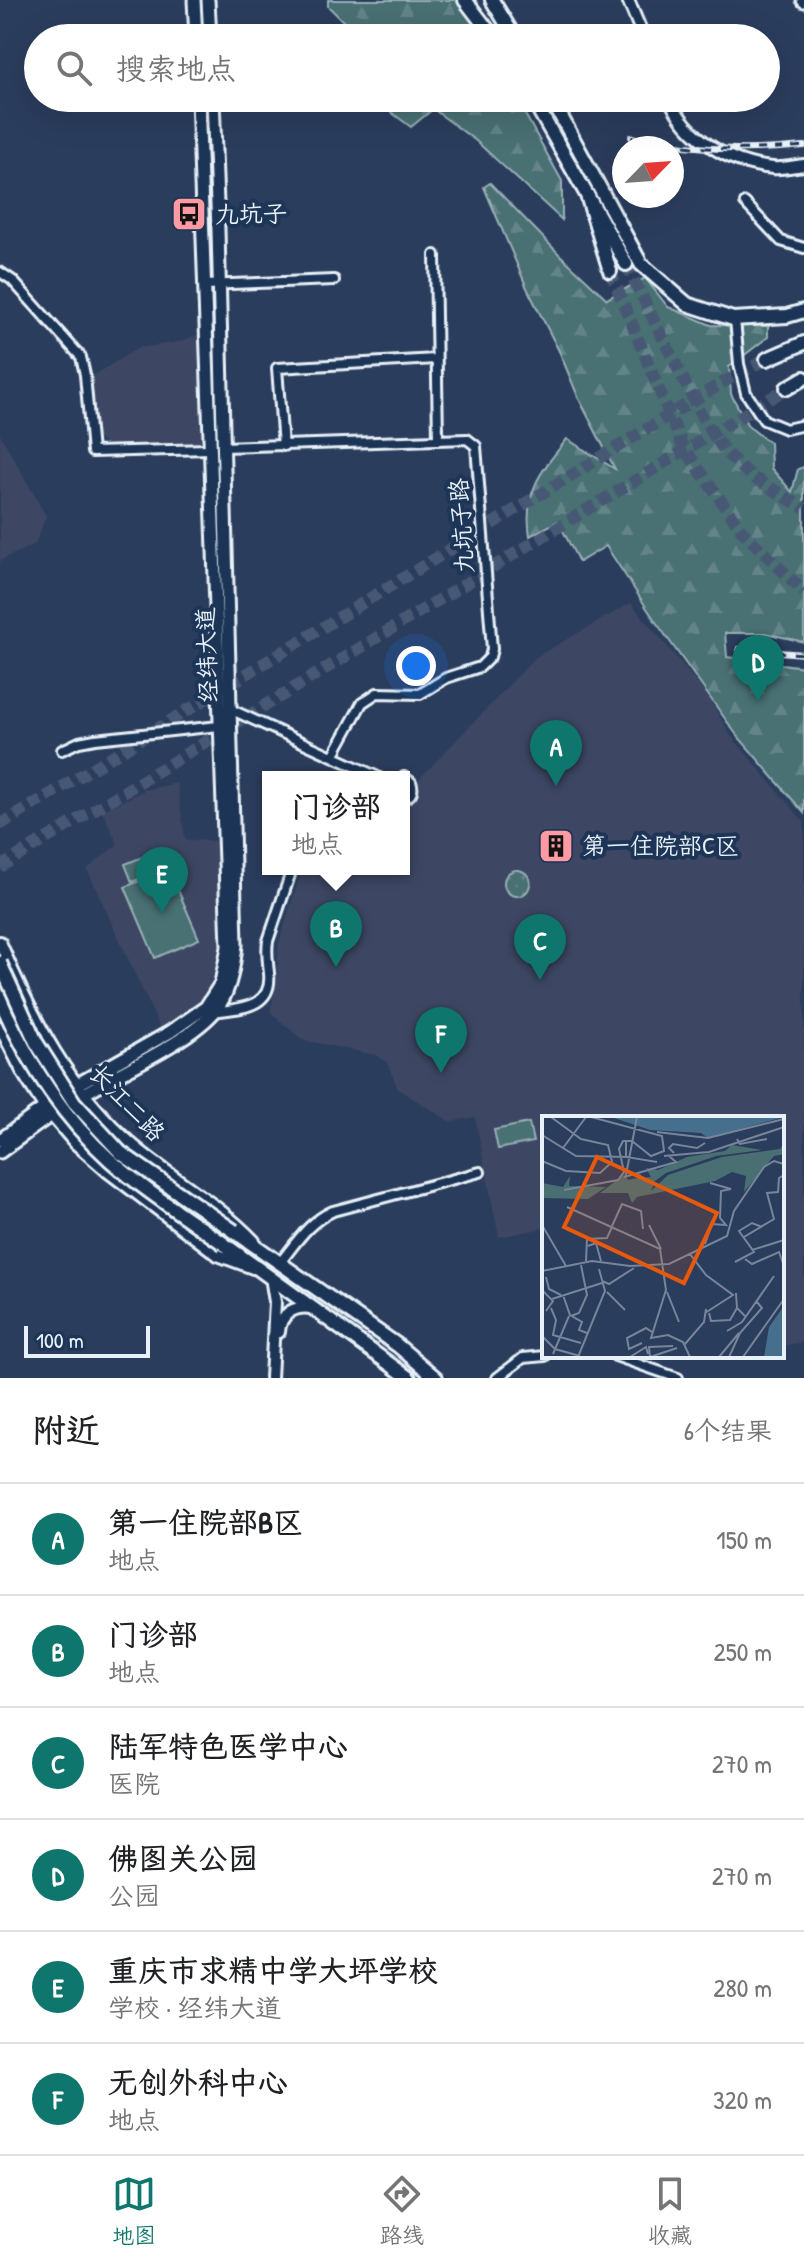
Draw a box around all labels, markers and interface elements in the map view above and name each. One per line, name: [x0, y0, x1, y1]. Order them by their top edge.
search box: [24, 24, 780, 112]
icon: search: [52, 46, 96, 90]
text: 搜索地点: [116, 48, 236, 88]
north arrow: [612, 136, 684, 208]
bus stop icon: 九坑子: [170, 195, 208, 233]
place label: 九坑子: [215, 197, 287, 229]
street label: 九坑子路: [442, 477, 480, 575]
street label: 经纬大道: [188, 607, 224, 704]
pin: D: [732, 635, 784, 701]
your location: [396, 646, 436, 686]
pin: A: [530, 720, 582, 786]
popup: [262, 771, 410, 875]
text: 门诊部: [291, 786, 381, 826]
text: 地点: [291, 826, 343, 861]
building icon: 第一住院部C区: [537, 827, 575, 865]
place label: 第一住院部C区: [582, 829, 739, 861]
pin: E: [136, 847, 188, 913]
pin: B: [310, 901, 362, 967]
pin: C: [514, 914, 566, 980]
pin: F: [415, 1007, 467, 1073]
street label: 长江二路: [83, 1057, 173, 1148]
inset map: [542, 1116, 784, 1358]
scale bar: [24, 1322, 150, 1358]
text: 100 m: [36, 1325, 84, 1355]
text: 附近: [32, 1407, 100, 1453]
text: 6个结果: [684, 1413, 772, 1448]
text: 第一住院部B区: [108, 1502, 303, 1542]
text: A: [52, 1522, 64, 1557]
text: 150 m: [716, 1522, 772, 1557]
text: 地点: [108, 1542, 160, 1577]
text: 门诊部: [108, 1614, 198, 1654]
text: B: [51, 1634, 65, 1669]
text: 250 m: [714, 1634, 772, 1669]
text: 地点: [108, 1654, 160, 1689]
text: 陆军特色医学中心: [108, 1726, 348, 1766]
text: C: [51, 1746, 65, 1781]
text: 270 m: [712, 1746, 772, 1781]
text: 医院: [108, 1766, 160, 1801]
text: 佛图关公园: [108, 1838, 258, 1878]
text: D: [52, 1858, 64, 1893]
text: 270 m: [712, 1858, 772, 1893]
text: 公园: [108, 1878, 160, 1913]
text: 重庆市求精中学大坪学校: [108, 1950, 438, 1990]
text: E: [52, 1970, 64, 2005]
text: 280 m: [713, 1970, 772, 2005]
text: 学校 · 经纬大道: [108, 1990, 281, 2025]
text: 无创外科中心: [108, 2062, 288, 2102]
text: F: [53, 2082, 63, 2117]
text: 320 m: [713, 2082, 772, 2117]
text: 地点: [108, 2102, 160, 2137]
tab: 地图: [112, 2172, 156, 2250]
tab: 路线: [380, 2172, 424, 2250]
tab: 收藏: [648, 2172, 692, 2250]

